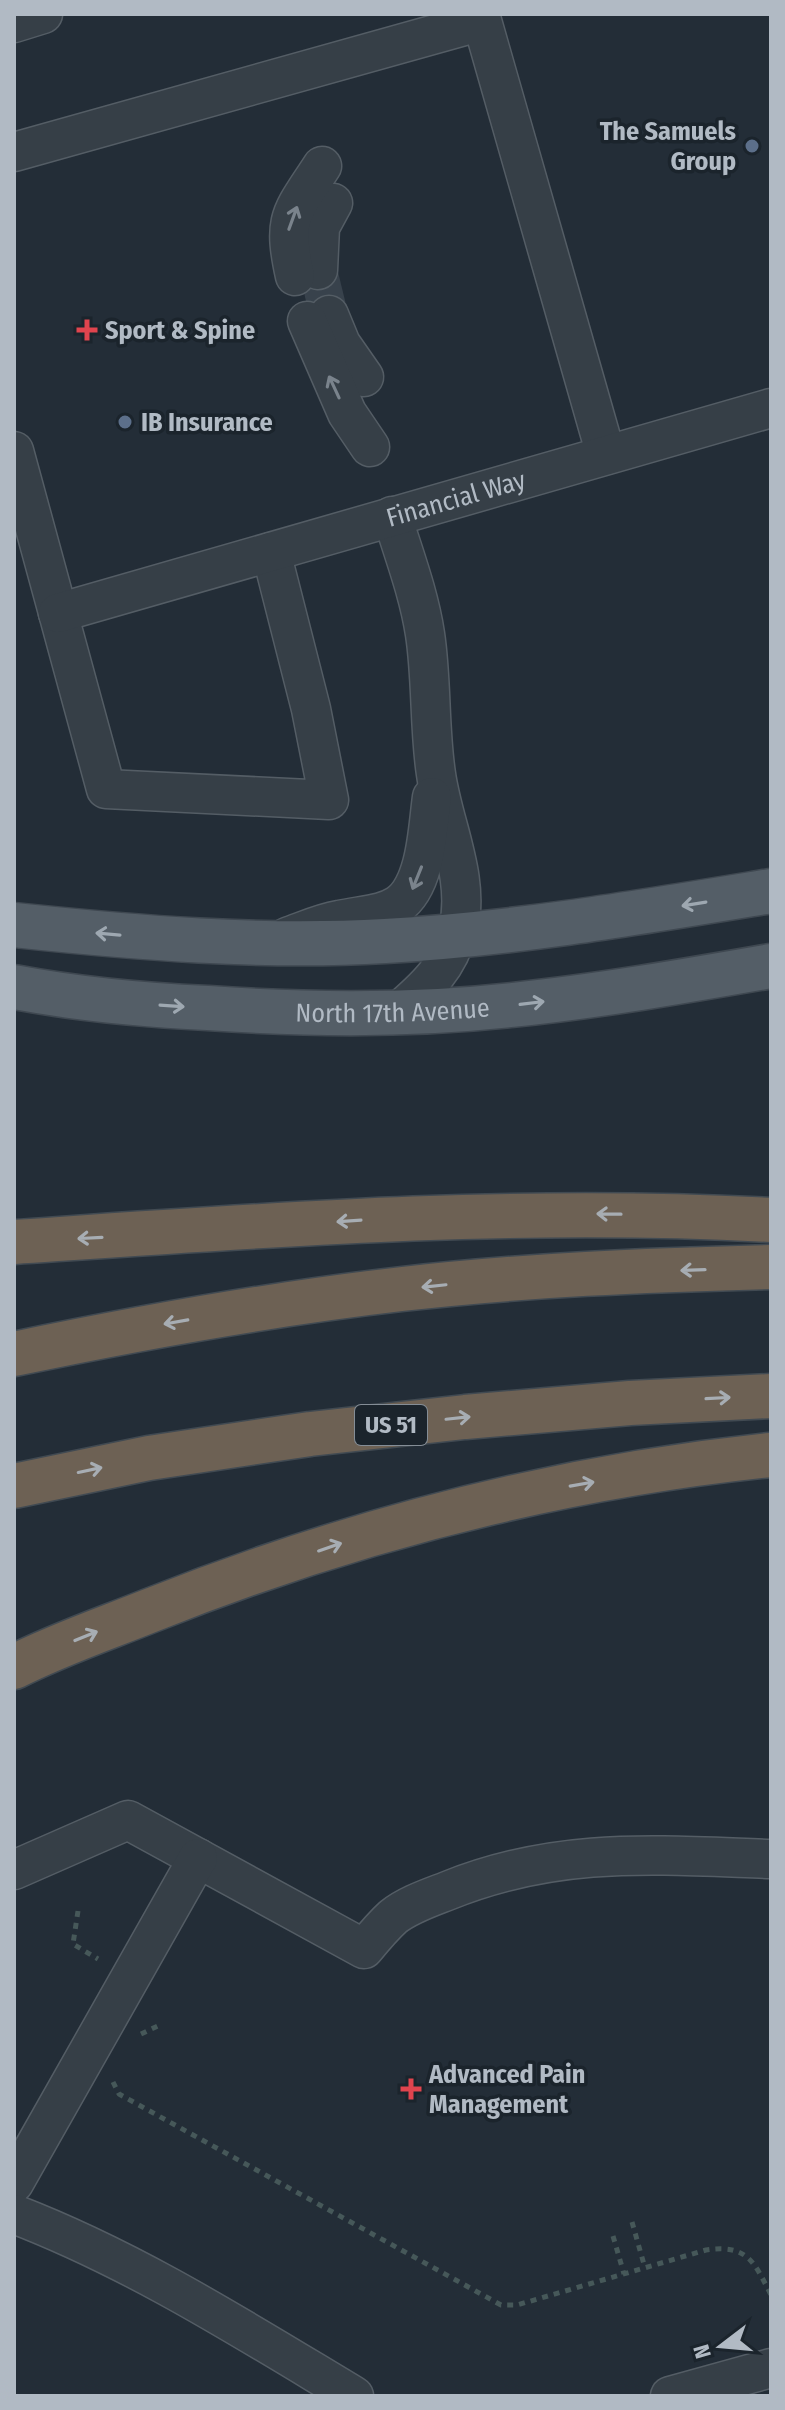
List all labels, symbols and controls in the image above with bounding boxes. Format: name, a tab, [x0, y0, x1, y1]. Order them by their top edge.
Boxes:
place label: The Samuels Group	[600, 116, 736, 177]
marker: The Samuels Group	[743, 137, 761, 155]
one-way arrow	[286, 206, 301, 230]
place label: Sport & Spine	[105, 315, 255, 346]
marker: Sport & Spine	[76, 319, 98, 341]
one-way arrow	[326, 375, 341, 399]
place label: IB Insurance	[141, 407, 273, 438]
marker: IB Insurance	[116, 413, 134, 431]
street label: Financial Way	[383, 464, 529, 533]
one-way arrow	[408, 865, 423, 890]
one-way arrow	[682, 897, 707, 912]
one-way arrow	[95, 926, 122, 941]
street label: North 17th Avenue	[295, 992, 491, 1029]
one-way arrow	[519, 995, 544, 1010]
one-way arrow	[158, 999, 185, 1014]
one-way arrow	[596, 1206, 623, 1222]
one-way arrow	[336, 1214, 363, 1229]
one-way arrow	[77, 1230, 104, 1245]
one-way arrow	[680, 1262, 707, 1277]
one-way arrow	[421, 1278, 448, 1293]
one-way arrow	[164, 1315, 189, 1330]
one-way arrow	[704, 1390, 731, 1405]
road number: US 51	[355, 1405, 427, 1445]
one-way arrow	[445, 1410, 471, 1425]
one-way arrow	[77, 1462, 103, 1477]
one-way arrow	[569, 1476, 594, 1491]
one-way arrow	[317, 1539, 342, 1554]
one-way arrow	[73, 1628, 98, 1643]
place label: Advanced Pain Management	[428, 2059, 585, 2120]
marker: Advanced Pain Management	[400, 2078, 422, 2100]
north arrow	[681, 2306, 761, 2386]
text: N	[687, 2341, 717, 2361]

